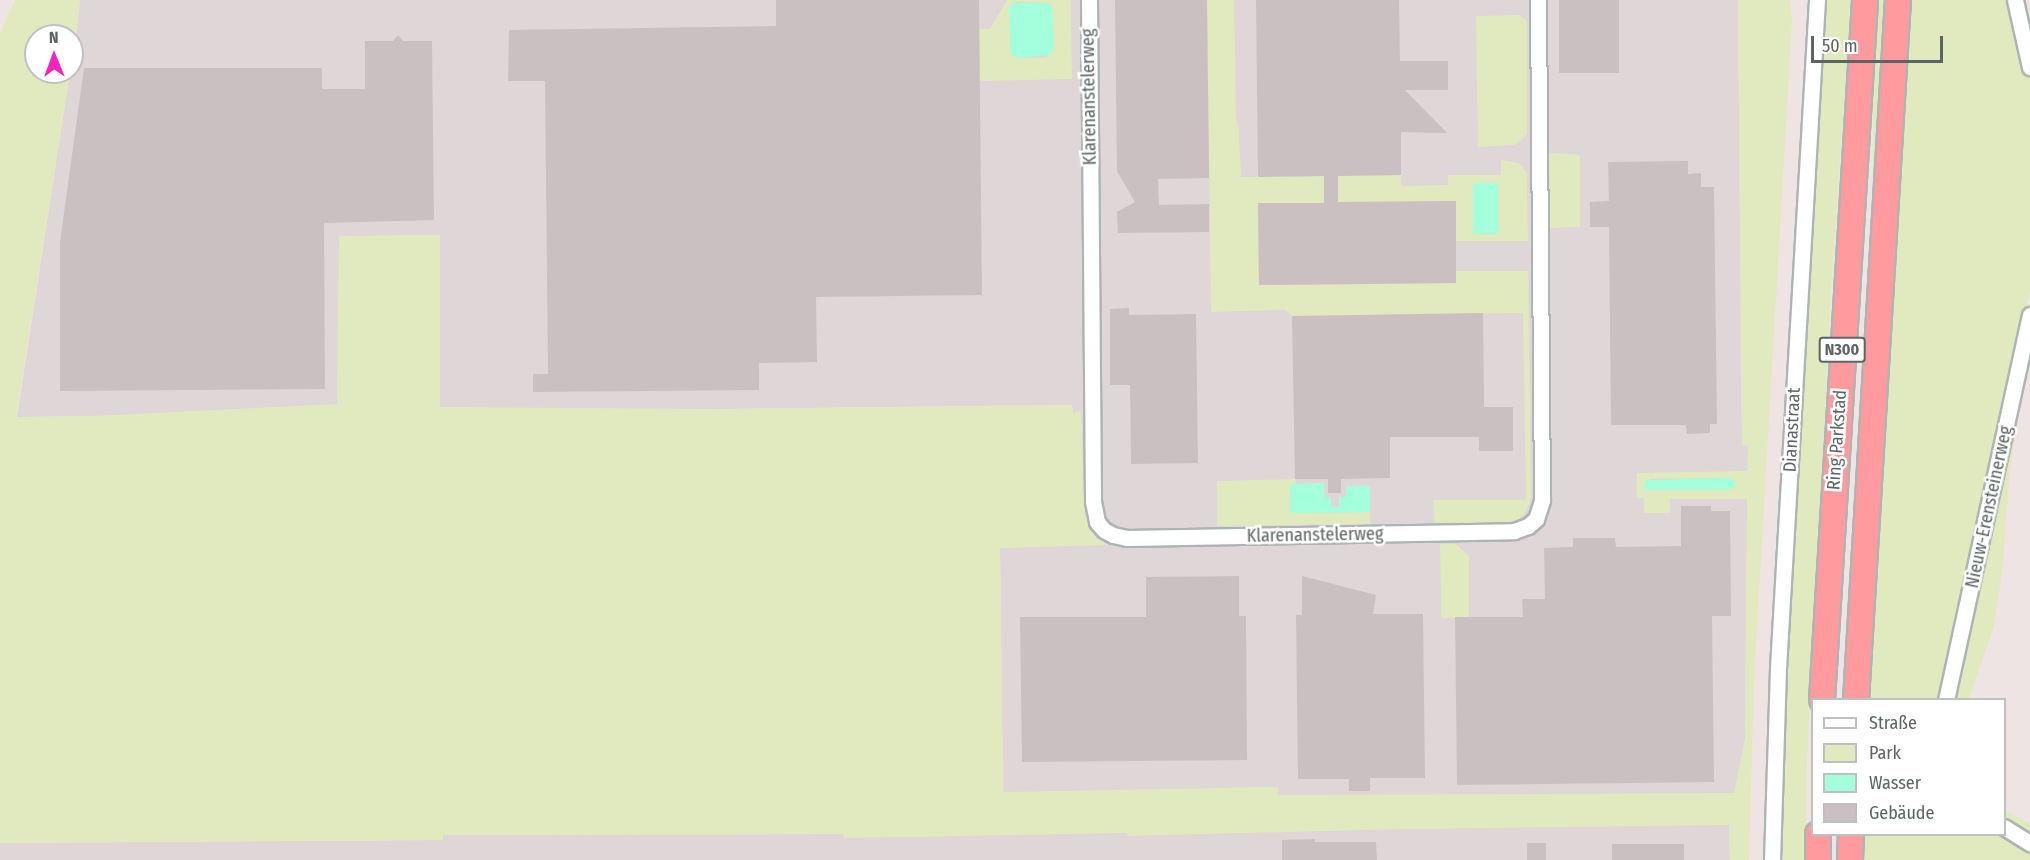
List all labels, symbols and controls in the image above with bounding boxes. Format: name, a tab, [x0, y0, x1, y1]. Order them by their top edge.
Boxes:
north arrow	[24, 24, 84, 84]
scale bar	[1814, 24, 1946, 62]
text: N	[49, 28, 59, 47]
street label: Klarenanstelerweg	[1077, 29, 1101, 165]
text: 50 m	[1822, 35, 1858, 57]
road number: N300	[1818, 337, 1866, 363]
street label: Dianastraat	[1779, 387, 1805, 473]
street label: Ring Parkstad	[1823, 389, 1851, 491]
street label: Nieuw-Erensteinerweg	[1961, 424, 2017, 590]
street label: Klarenanstelerweg	[1247, 523, 1383, 547]
legend	[1811, 698, 2006, 836]
text: Straße	[1869, 712, 1917, 734]
text: Park	[1869, 742, 1901, 764]
text: Wasser	[1869, 772, 1921, 794]
text: Gebäude	[1869, 802, 1934, 824]

